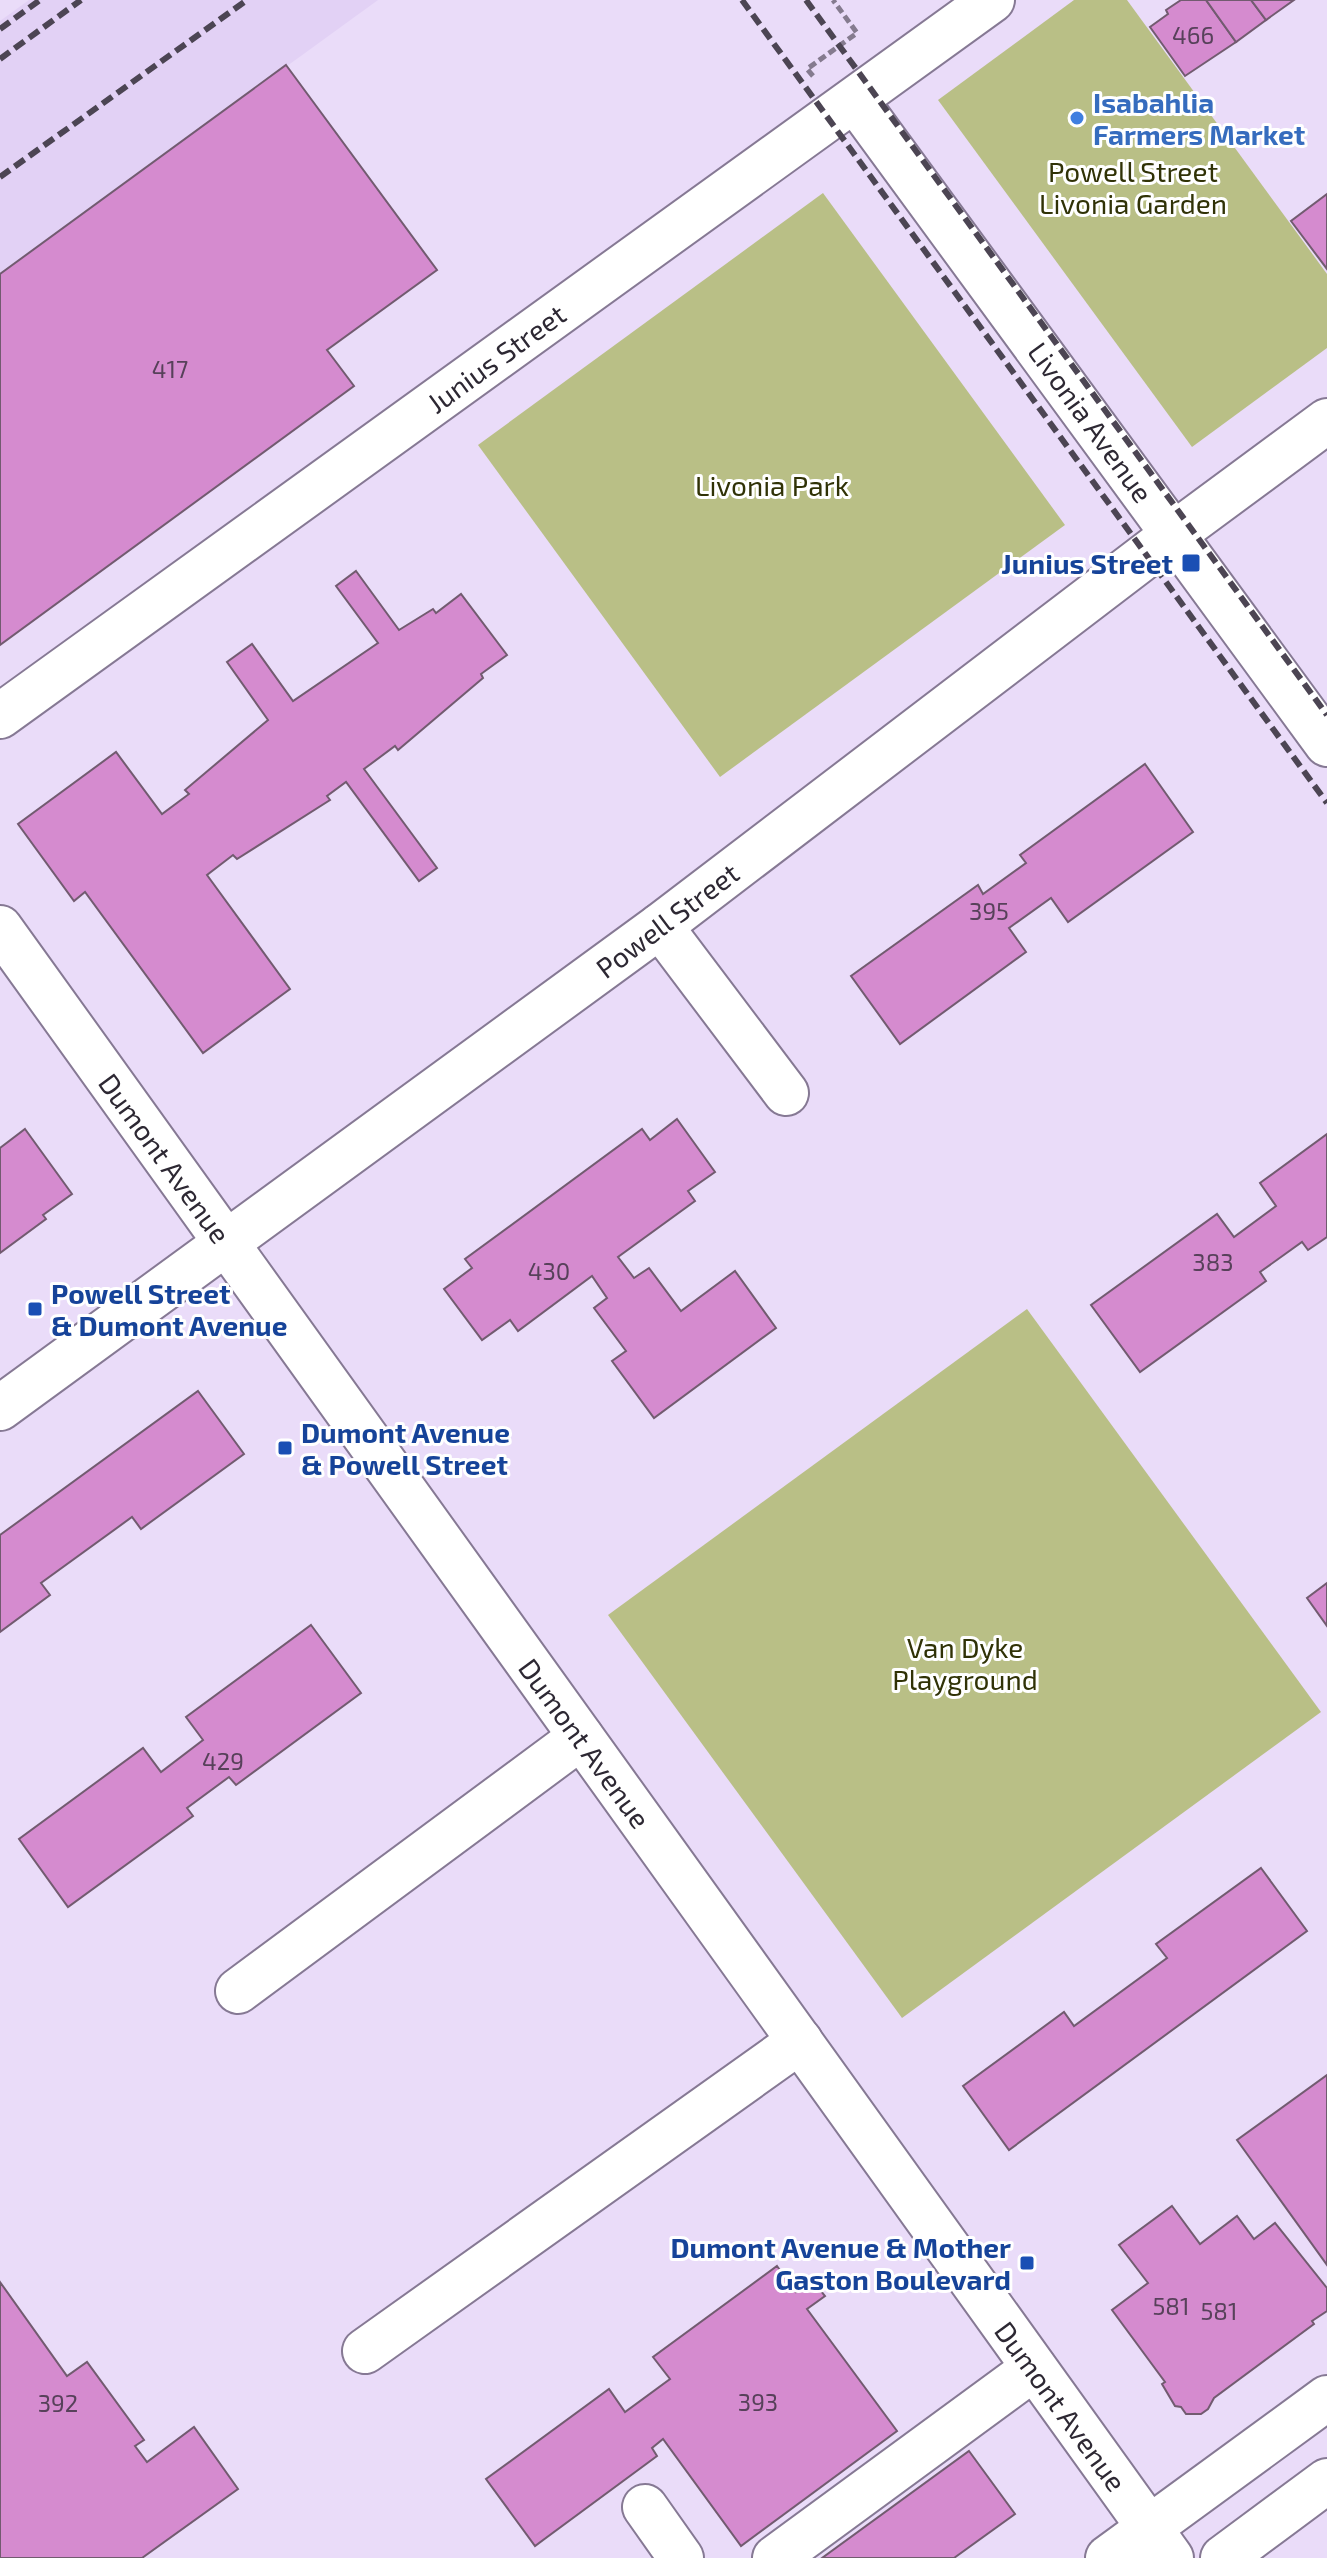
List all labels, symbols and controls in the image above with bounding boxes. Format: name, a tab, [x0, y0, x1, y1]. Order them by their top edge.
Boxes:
house number: 466	[1172, 20, 1214, 49]
place label: Isabahlia Farmers Market	[1093, 85, 1305, 151]
marker: Isabahlia Farmers Market	[1068, 109, 1086, 127]
park label: Powell Street Livonia Garden	[1039, 154, 1227, 220]
street label: Junius Street	[420, 296, 572, 420]
street label: Livonia Avenue	[1021, 335, 1161, 509]
house number: 417	[152, 354, 188, 383]
park label: Livonia Park	[695, 468, 849, 502]
place label: Junius Street	[1001, 546, 1173, 580]
marker: Junius Street	[1180, 552, 1202, 574]
street label: Powell Street	[589, 855, 745, 985]
house number: 395	[969, 896, 1009, 925]
street label: Dumont Avenue	[92, 1067, 238, 1249]
house number: 383	[1192, 1247, 1234, 1276]
house number: 430	[528, 1256, 570, 1285]
place label: Powell Street & Dumont Avenue	[51, 1276, 287, 1342]
marker: Powell Street & Dumont Avenue	[26, 1300, 44, 1318]
place label: Dumont Avenue & Powell Street	[301, 1415, 510, 1481]
marker: Dumont Avenue & Powell Street	[276, 1439, 294, 1457]
park label: Van Dyke Playground	[892, 1630, 1038, 1696]
street label: Dumont Avenue	[512, 1652, 658, 1834]
house number: 429	[202, 1746, 244, 1775]
place label: Dumont Avenue & Mother Gaston Boulevard	[670, 2230, 1011, 2296]
marker: Dumont Avenue & Mother Gaston Boulevard	[1018, 2254, 1036, 2272]
house number: 581	[1153, 2291, 1189, 2320]
house number: 581	[1201, 2296, 1237, 2325]
street label: Dumont Avenue	[988, 2315, 1134, 2497]
house number: 393	[738, 2387, 778, 2416]
house number: 392	[38, 2388, 78, 2417]

